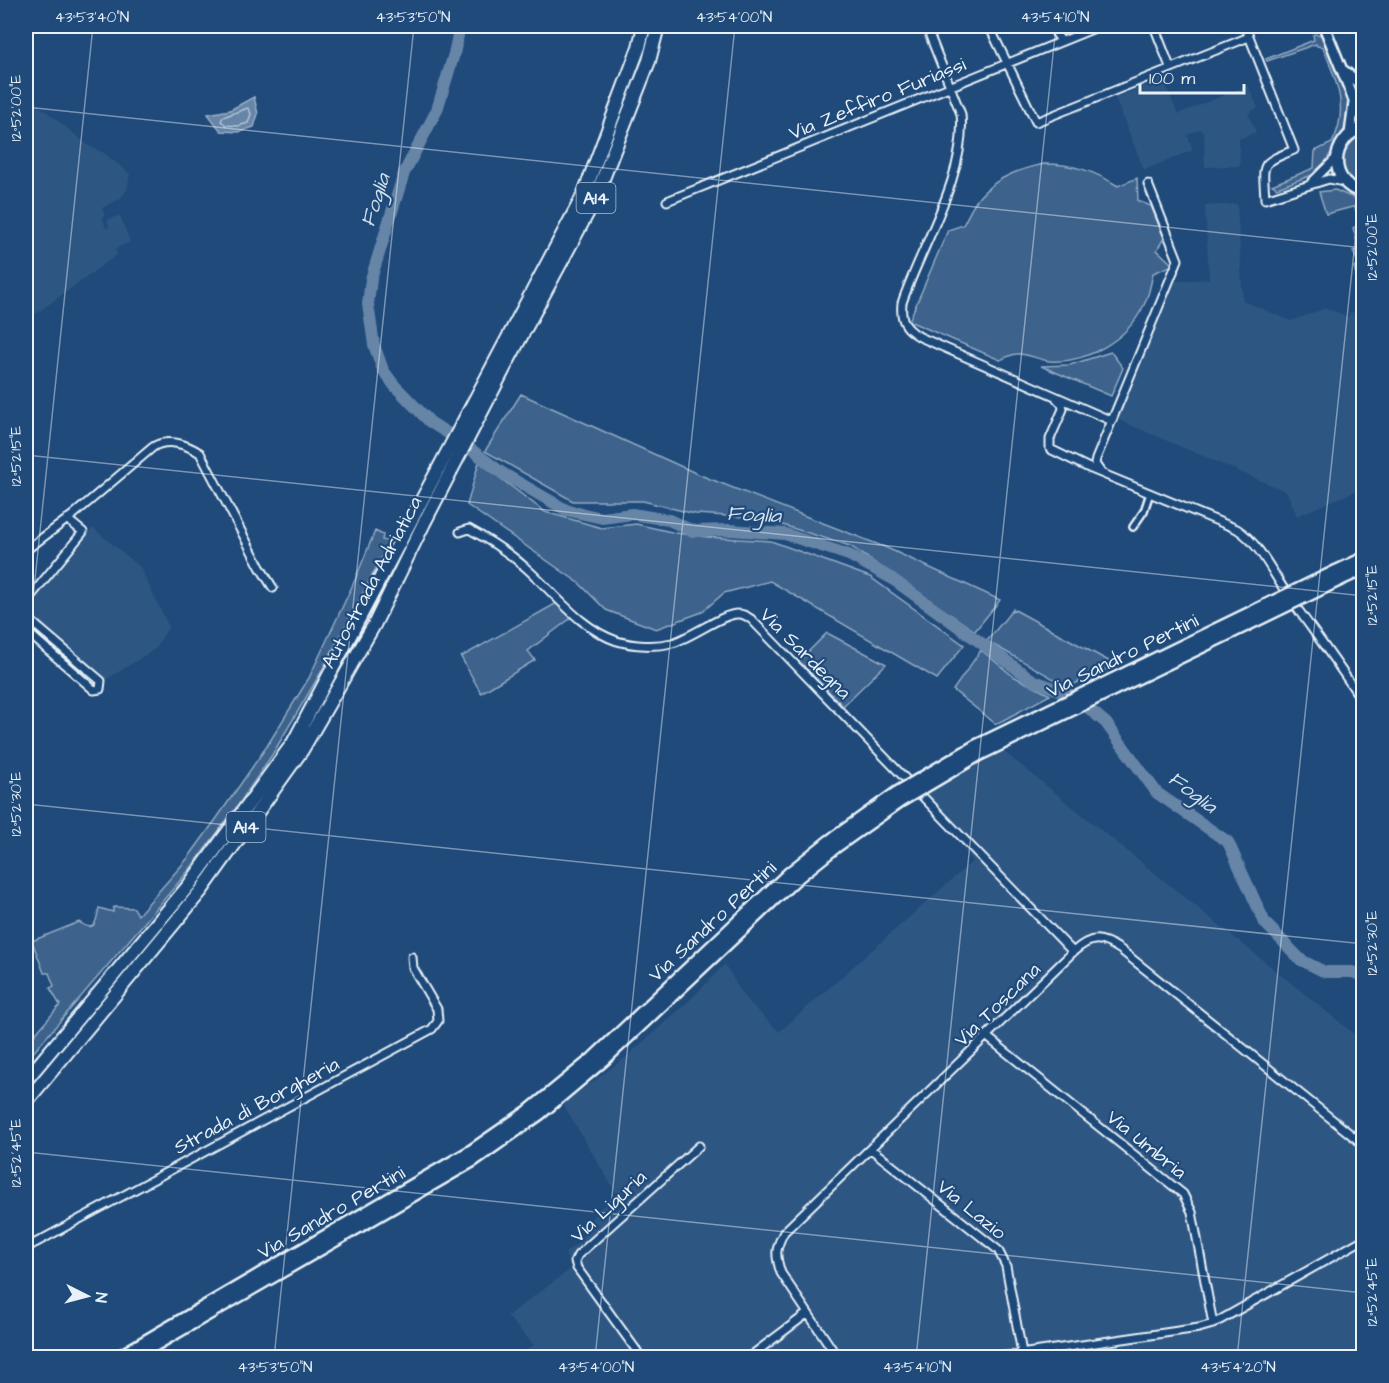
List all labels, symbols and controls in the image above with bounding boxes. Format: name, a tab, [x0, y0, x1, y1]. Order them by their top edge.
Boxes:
text: 43°53'40"N	[55, 7, 129, 28]
text: 43°53'50"N	[376, 7, 450, 28]
text: 43°54'00"N	[696, 7, 772, 28]
text: 43°54'10"N	[1021, 7, 1089, 28]
street label: Via Zeffiro Furiassi	[785, 51, 970, 147]
scale bar	[1140, 57, 1244, 95]
text: 100 m	[1149, 66, 1195, 91]
text: 12°52'00"E	[6, 74, 27, 141]
water label: Foglia	[353, 169, 399, 231]
road number: A14	[576, 183, 616, 213]
text: 12°52'00"E	[1362, 213, 1383, 280]
text: 12°52'15"E	[6, 426, 27, 486]
street label: Autostrada Adriatica	[315, 491, 429, 674]
water label: Foglia	[726, 499, 783, 531]
text: 12°52'15"E	[1362, 565, 1383, 625]
street label: Via Sardegna	[752, 602, 857, 707]
street label: Via Sandro Pertini	[1042, 607, 1203, 705]
water label: Foglia	[1162, 764, 1224, 822]
text: 12°52'30"E	[6, 771, 27, 836]
road number: A14	[226, 812, 266, 842]
street label: Via Sandro Pertini	[642, 855, 783, 989]
text: 12°52'30"E	[1362, 910, 1383, 975]
street label: Via Toscana	[948, 956, 1047, 1053]
street label: Strada di Borgheria	[169, 1050, 345, 1162]
street label: Via Umbria	[1100, 1104, 1192, 1186]
text: 12°52'45"E	[6, 1119, 27, 1187]
street label: Via Sandro Pertini	[253, 1159, 410, 1267]
street label: Via Liguria	[564, 1164, 654, 1250]
street label: Via Lazio	[931, 1173, 1012, 1246]
text: 12°52'45"E	[1362, 1258, 1383, 1326]
north arrow	[57, 1266, 117, 1326]
text: N	[89, 1291, 112, 1304]
text: 43°53'50"N	[238, 1357, 312, 1378]
text: 43°54'00"N	[558, 1357, 634, 1378]
text: 43°54'10"N	[883, 1357, 951, 1378]
text: 43°54'20"N	[1200, 1357, 1276, 1378]

